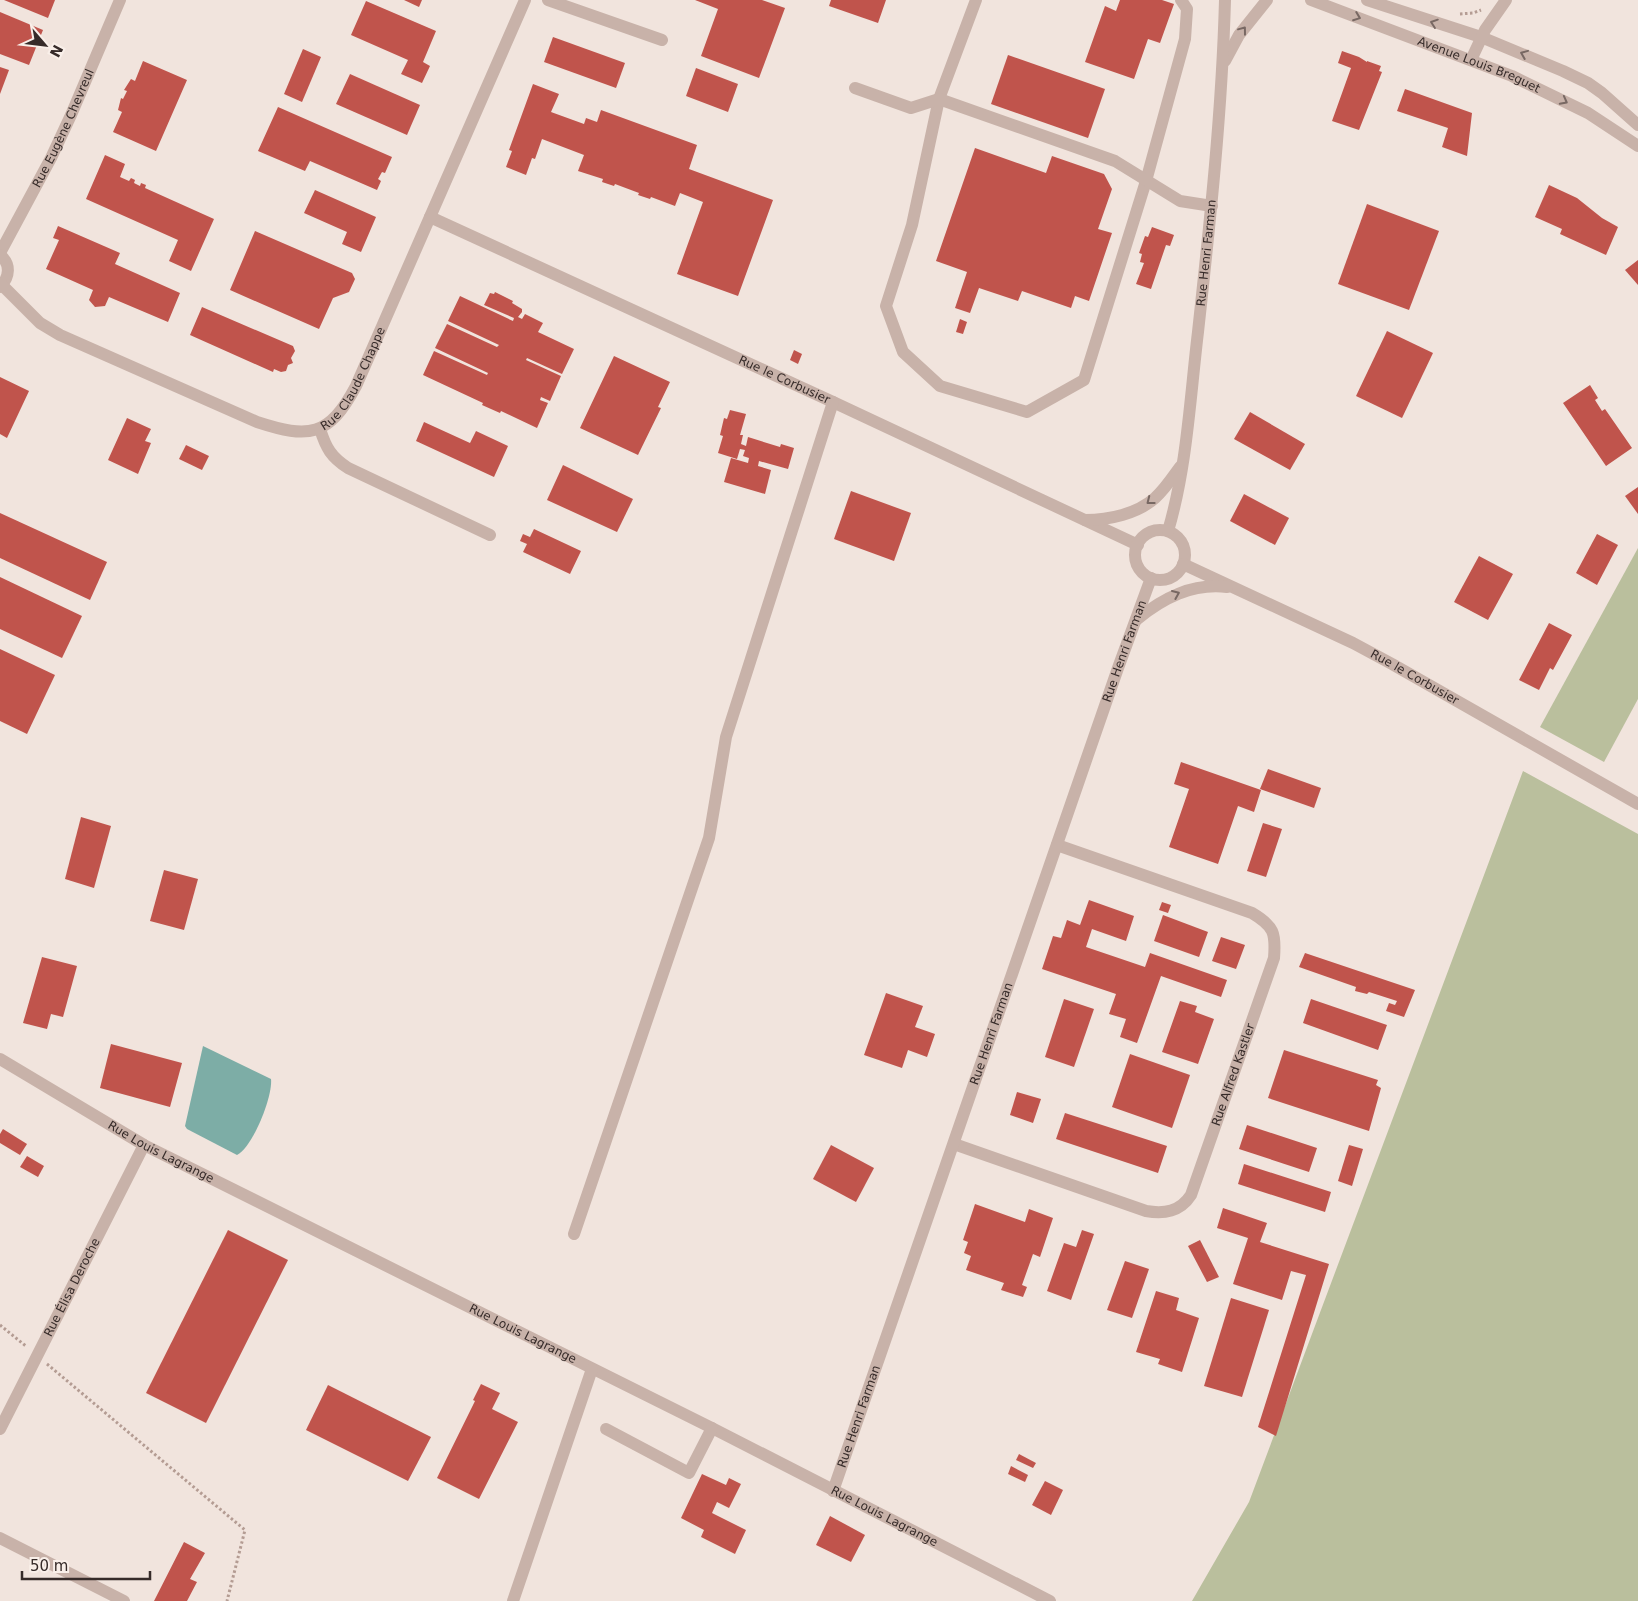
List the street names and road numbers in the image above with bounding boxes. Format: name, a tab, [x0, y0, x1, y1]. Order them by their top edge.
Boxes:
street label: Avenue Louis Breguet	[1416, 34, 1543, 96]
street label: Rue Eugène Chevreul	[29, 67, 97, 190]
street label: Rue Henri Farman	[1194, 199, 1219, 307]
street label: Rue Claude Chappe	[318, 325, 388, 433]
street label: Rue le Corbusier	[737, 353, 832, 407]
street label: Rue Henri Farman	[1100, 598, 1149, 704]
street label: Rue le Corbusier	[1368, 647, 1461, 708]
street label: Rue Henri Farman	[967, 981, 1016, 1087]
street label: Rue Alfred Kastler	[1209, 1021, 1258, 1128]
street label: Rue Louis Lagrange	[105, 1118, 216, 1186]
street label: Rue Élisa Deroche	[41, 1236, 103, 1339]
street label: Rue Louis Lagrange	[467, 1301, 579, 1366]
street label: Rue Henri Farman	[835, 1363, 883, 1469]
street label: Rue Louis Lagrange	[829, 1483, 940, 1549]

